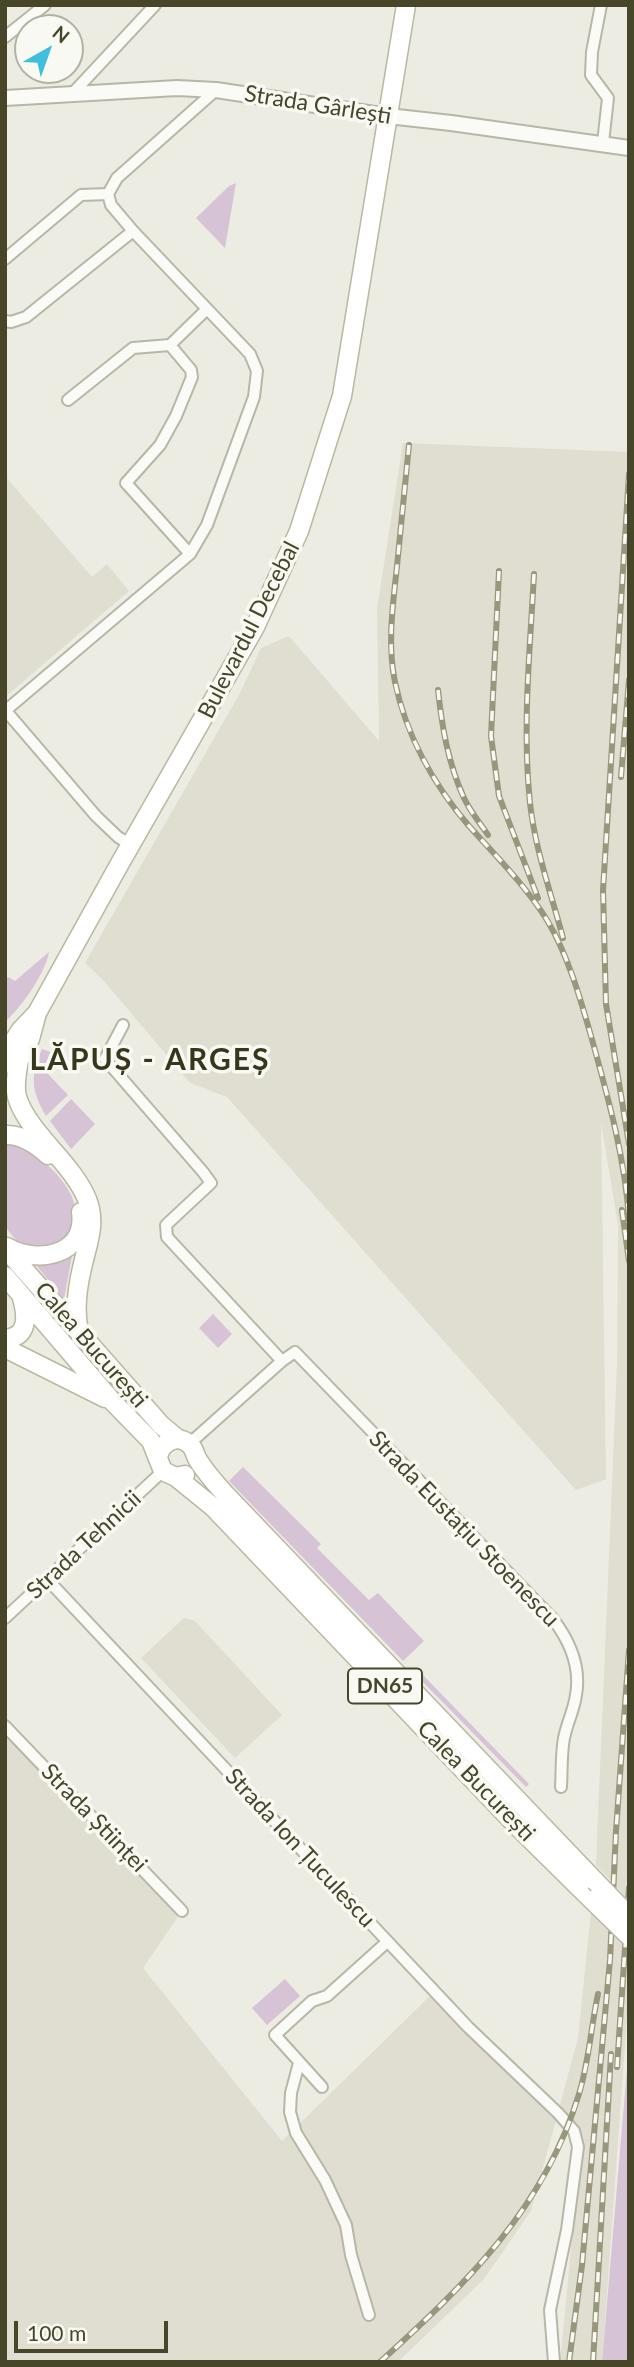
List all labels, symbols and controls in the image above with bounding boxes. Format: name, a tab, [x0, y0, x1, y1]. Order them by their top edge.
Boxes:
north arrow	[14, 14, 84, 84]
text: N	[49, 21, 75, 48]
street label: Strada Gârlești	[243, 80, 393, 130]
street label: Bulevardul Decebal	[192, 537, 306, 723]
district label: LĂPUȘ - ARGEȘ	[31, 1042, 269, 1078]
street label: Calea București	[29, 1277, 153, 1413]
street label: Strada Eustațiu Stoenescu	[363, 1425, 565, 1633]
street label: Strada Tehnicii	[21, 1485, 147, 1605]
road number: DN65	[348, 1668, 422, 1704]
street label: Calea București	[412, 1715, 540, 1847]
street label: Strada Științei	[35, 1758, 153, 1878]
street label: Strada Ion Țuculescu	[219, 1763, 381, 1933]
scale bar	[18, 2308, 172, 2352]
text: 100 m	[27, 2320, 86, 2345]

